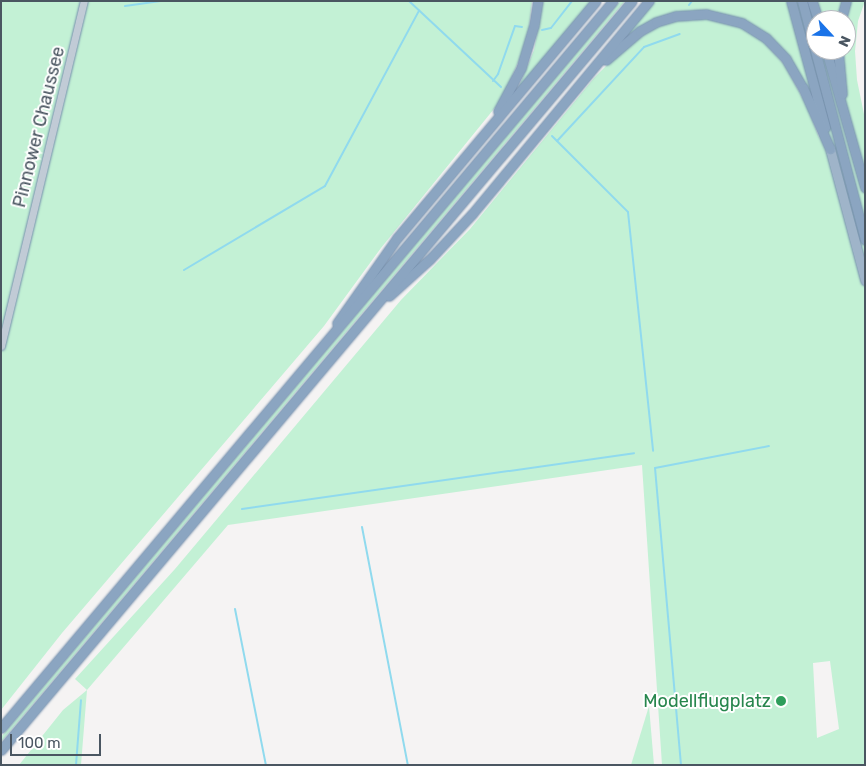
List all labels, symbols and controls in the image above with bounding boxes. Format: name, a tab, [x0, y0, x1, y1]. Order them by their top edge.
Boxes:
north arrow	[806, 10, 856, 60]
text: N	[834, 33, 854, 49]
street label: Pinnower Chaussee	[8, 44, 70, 210]
place label: Modellflugplatz	[643, 690, 771, 712]
marker: Modellflugplatz	[775, 695, 787, 707]
scale bar	[12, 724, 104, 756]
text: 100 m	[18, 734, 60, 752]

